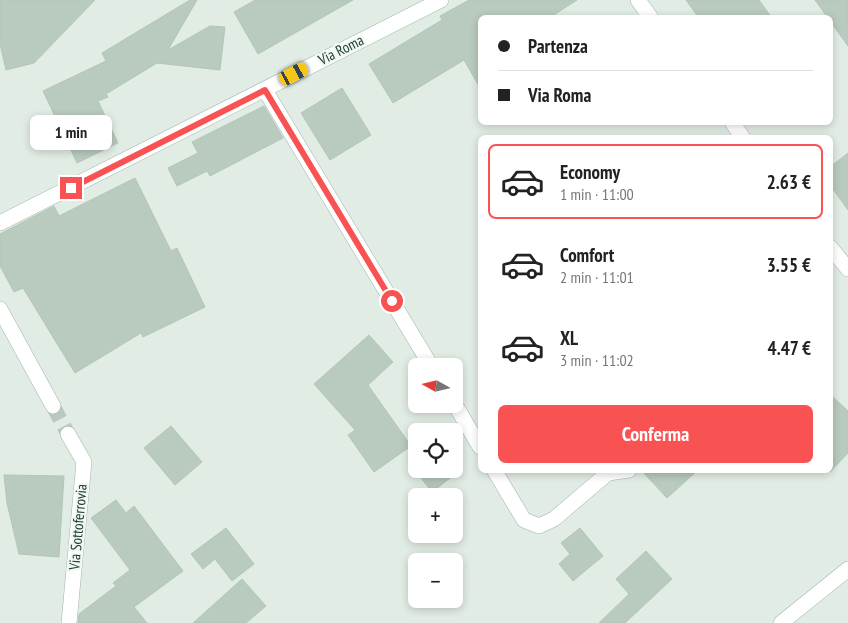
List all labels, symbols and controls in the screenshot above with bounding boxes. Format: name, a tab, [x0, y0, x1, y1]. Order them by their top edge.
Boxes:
street label: Via Roma	[314, 30, 367, 69]
text: Partenza	[528, 34, 588, 58]
car	[277, 60, 310, 88]
text: Via Roma	[528, 83, 591, 107]
callout: 1 min	[30, 116, 112, 150]
text: 1 min	[55, 122, 87, 142]
icon: car	[500, 159, 545, 204]
text: Economy	[560, 160, 620, 184]
text: 2.63 €	[767, 170, 811, 194]
route end	[60, 177, 82, 199]
text: 1 min · 11:00	[560, 184, 634, 204]
icon: car	[500, 242, 545, 287]
text: Comfort	[560, 243, 614, 267]
text: 3.55 €	[767, 253, 811, 277]
text: 2 min · 11:01	[560, 267, 634, 287]
route start	[381, 290, 403, 312]
icon: car	[500, 325, 545, 370]
text: XL	[560, 326, 578, 350]
text: 4.47 €	[768, 336, 811, 360]
text: 3 min · 11:02	[560, 350, 634, 370]
north arrow	[408, 358, 462, 412]
map controls	[408, 358, 463, 608]
button: Conferma	[498, 405, 813, 463]
button: locate	[408, 423, 463, 478]
street label: Via Sottoferrovia	[64, 483, 91, 572]
button: +	[408, 488, 463, 543]
button: −	[408, 553, 463, 608]

